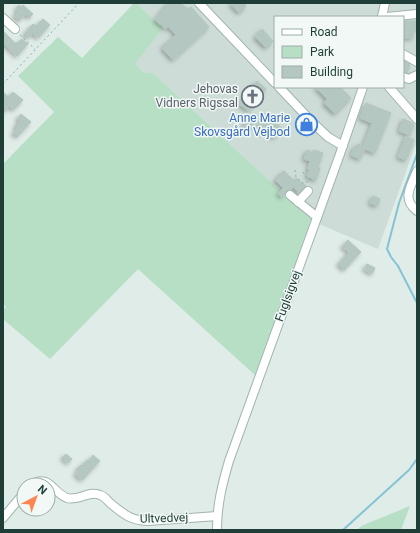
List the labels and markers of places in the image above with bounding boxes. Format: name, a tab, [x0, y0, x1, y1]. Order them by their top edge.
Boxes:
place label: Jehovas Vidners Rigssal	[156, 82, 238, 110]
church icon: Jehovas Vidners Rigssal	[240, 83, 266, 109]
place label: Anne Marie Skovsgård Vejbod	[194, 111, 290, 139]
shop icon: Anne Marie Skovsgård Vejbod	[293, 112, 319, 138]

